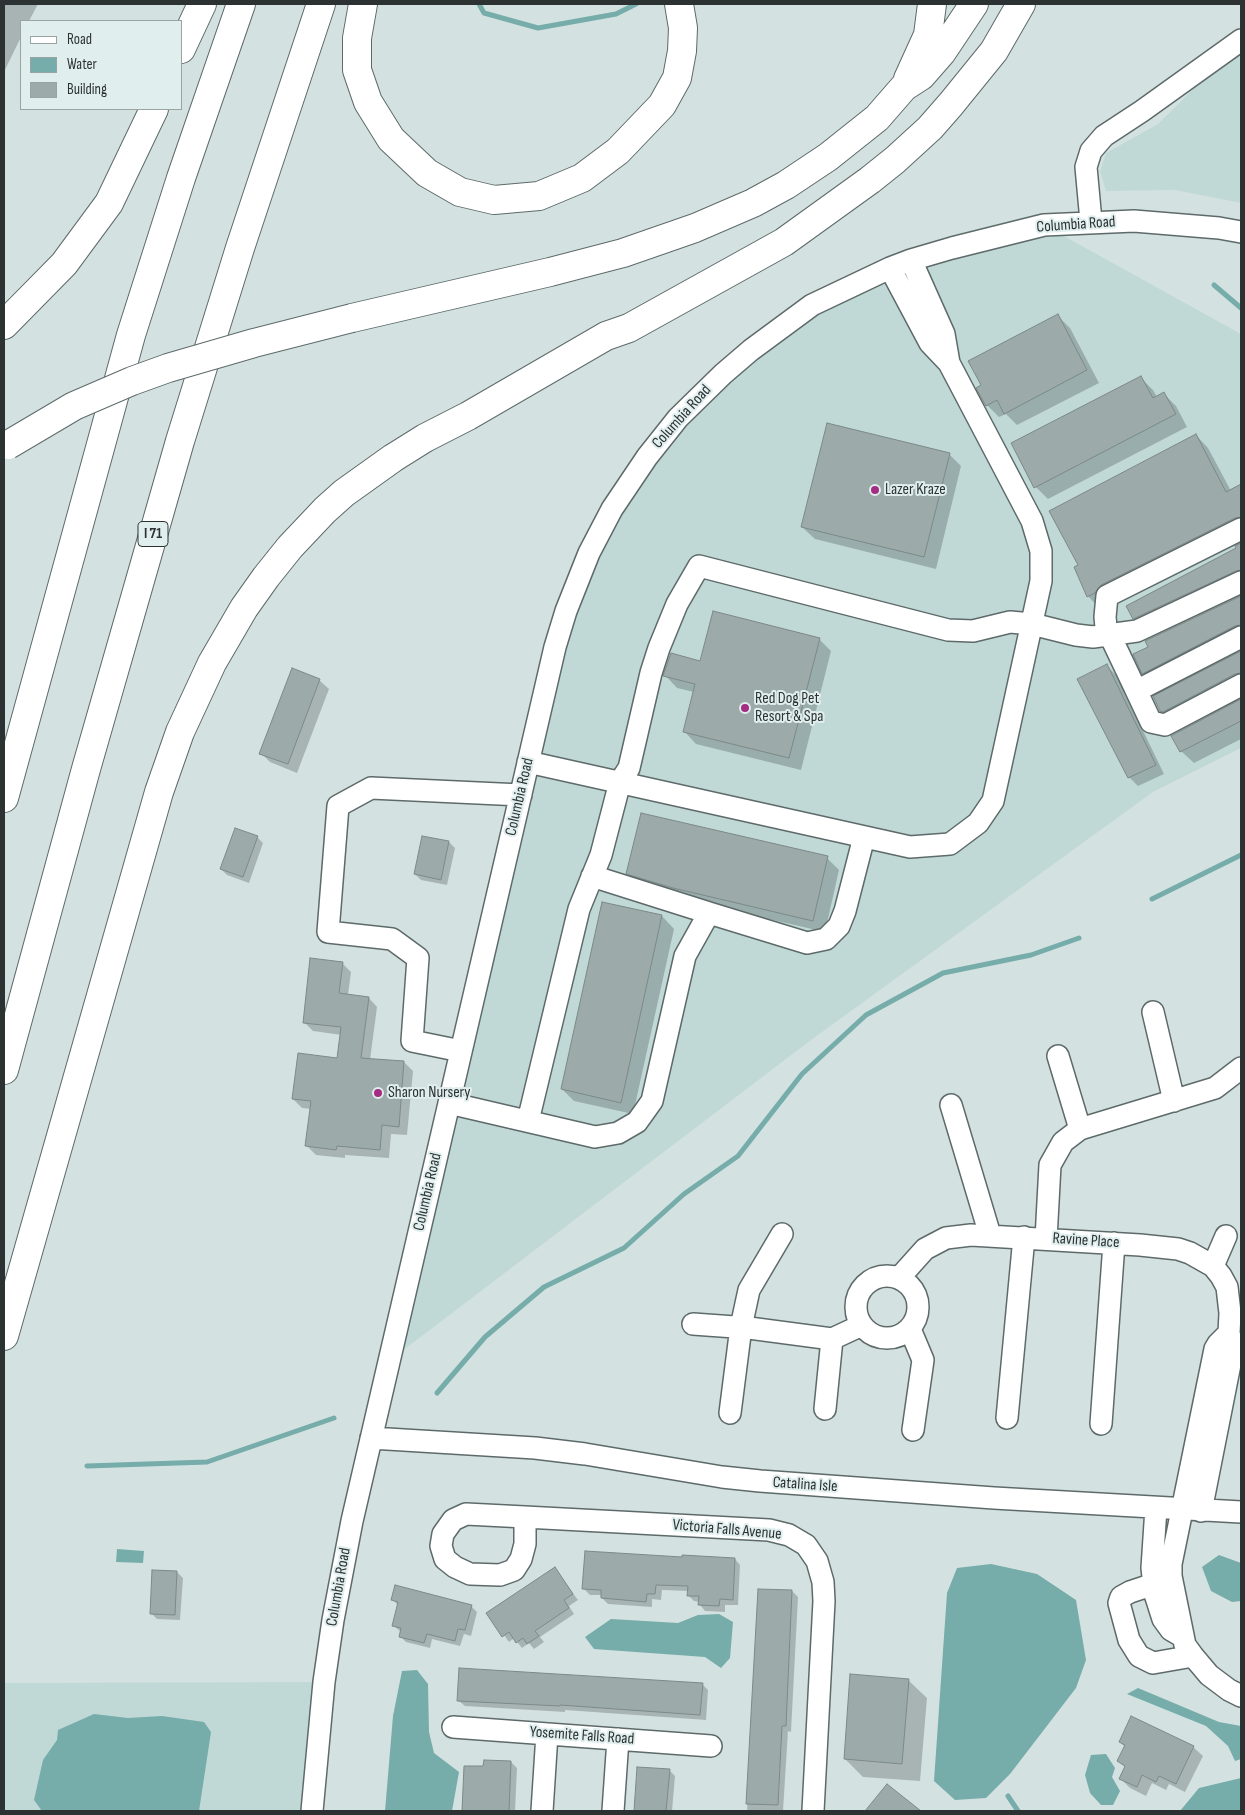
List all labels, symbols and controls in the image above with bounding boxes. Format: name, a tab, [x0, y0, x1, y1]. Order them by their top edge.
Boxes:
legend	[20, 20, 182, 110]
text: Road	[67, 30, 92, 49]
text: Water	[67, 55, 97, 74]
text: Building	[67, 80, 107, 99]
street label: Columbia Road	[1036, 213, 1116, 237]
street label: Columbia Road	[648, 381, 716, 453]
place label: Lazer Kraze	[885, 480, 946, 500]
marker: Lazer Kraze	[869, 484, 881, 496]
road number: I 71	[138, 522, 168, 546]
place label: Red Dog Pet Resort & Spa	[755, 689, 823, 727]
marker: Red Dog Pet Resort & Spa	[739, 702, 751, 714]
street label: Columbia Road	[502, 756, 538, 838]
place label: Sharon Nursery	[388, 1083, 470, 1103]
marker: Sharon Nursery	[372, 1087, 384, 1099]
street label: Columbia Road	[410, 1151, 446, 1233]
street label: Ravine Place	[1052, 1229, 1120, 1253]
street label: Catalina Isle	[772, 1473, 838, 1497]
street label: Victoria Falls Avenue	[672, 1516, 782, 1544]
street label: Columbia Road	[323, 1546, 355, 1628]
street label: Yosemite Falls Road	[529, 1723, 635, 1749]

